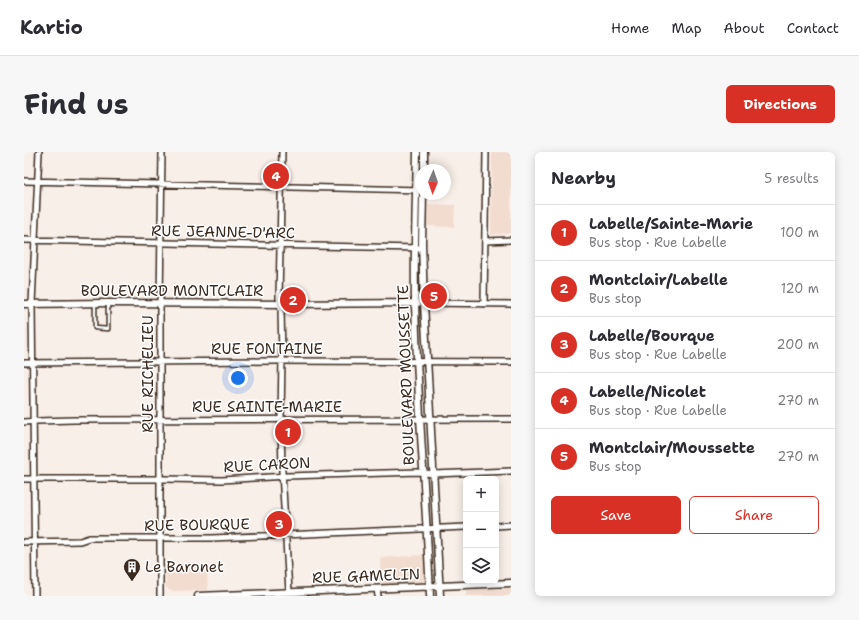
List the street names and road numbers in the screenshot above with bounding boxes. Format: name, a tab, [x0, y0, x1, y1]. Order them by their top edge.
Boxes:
street label: RUE JEANNE-D'ARC	[151, 221, 295, 243]
street label: BOULEVARD MONTCLAIR	[81, 281, 263, 301]
street label: BOULEVARD MOUSSETTE	[393, 284, 419, 466]
street label: RUE RICHELIEU	[138, 315, 158, 433]
street label: RUE FONTAINE	[211, 339, 323, 359]
street label: RUE SAINTE-MARIE	[192, 397, 342, 417]
street label: RUE CARON	[223, 453, 311, 477]
street label: RUE BOURQUE	[144, 514, 250, 536]
street label: RUE GAMELIN	[312, 564, 420, 588]

